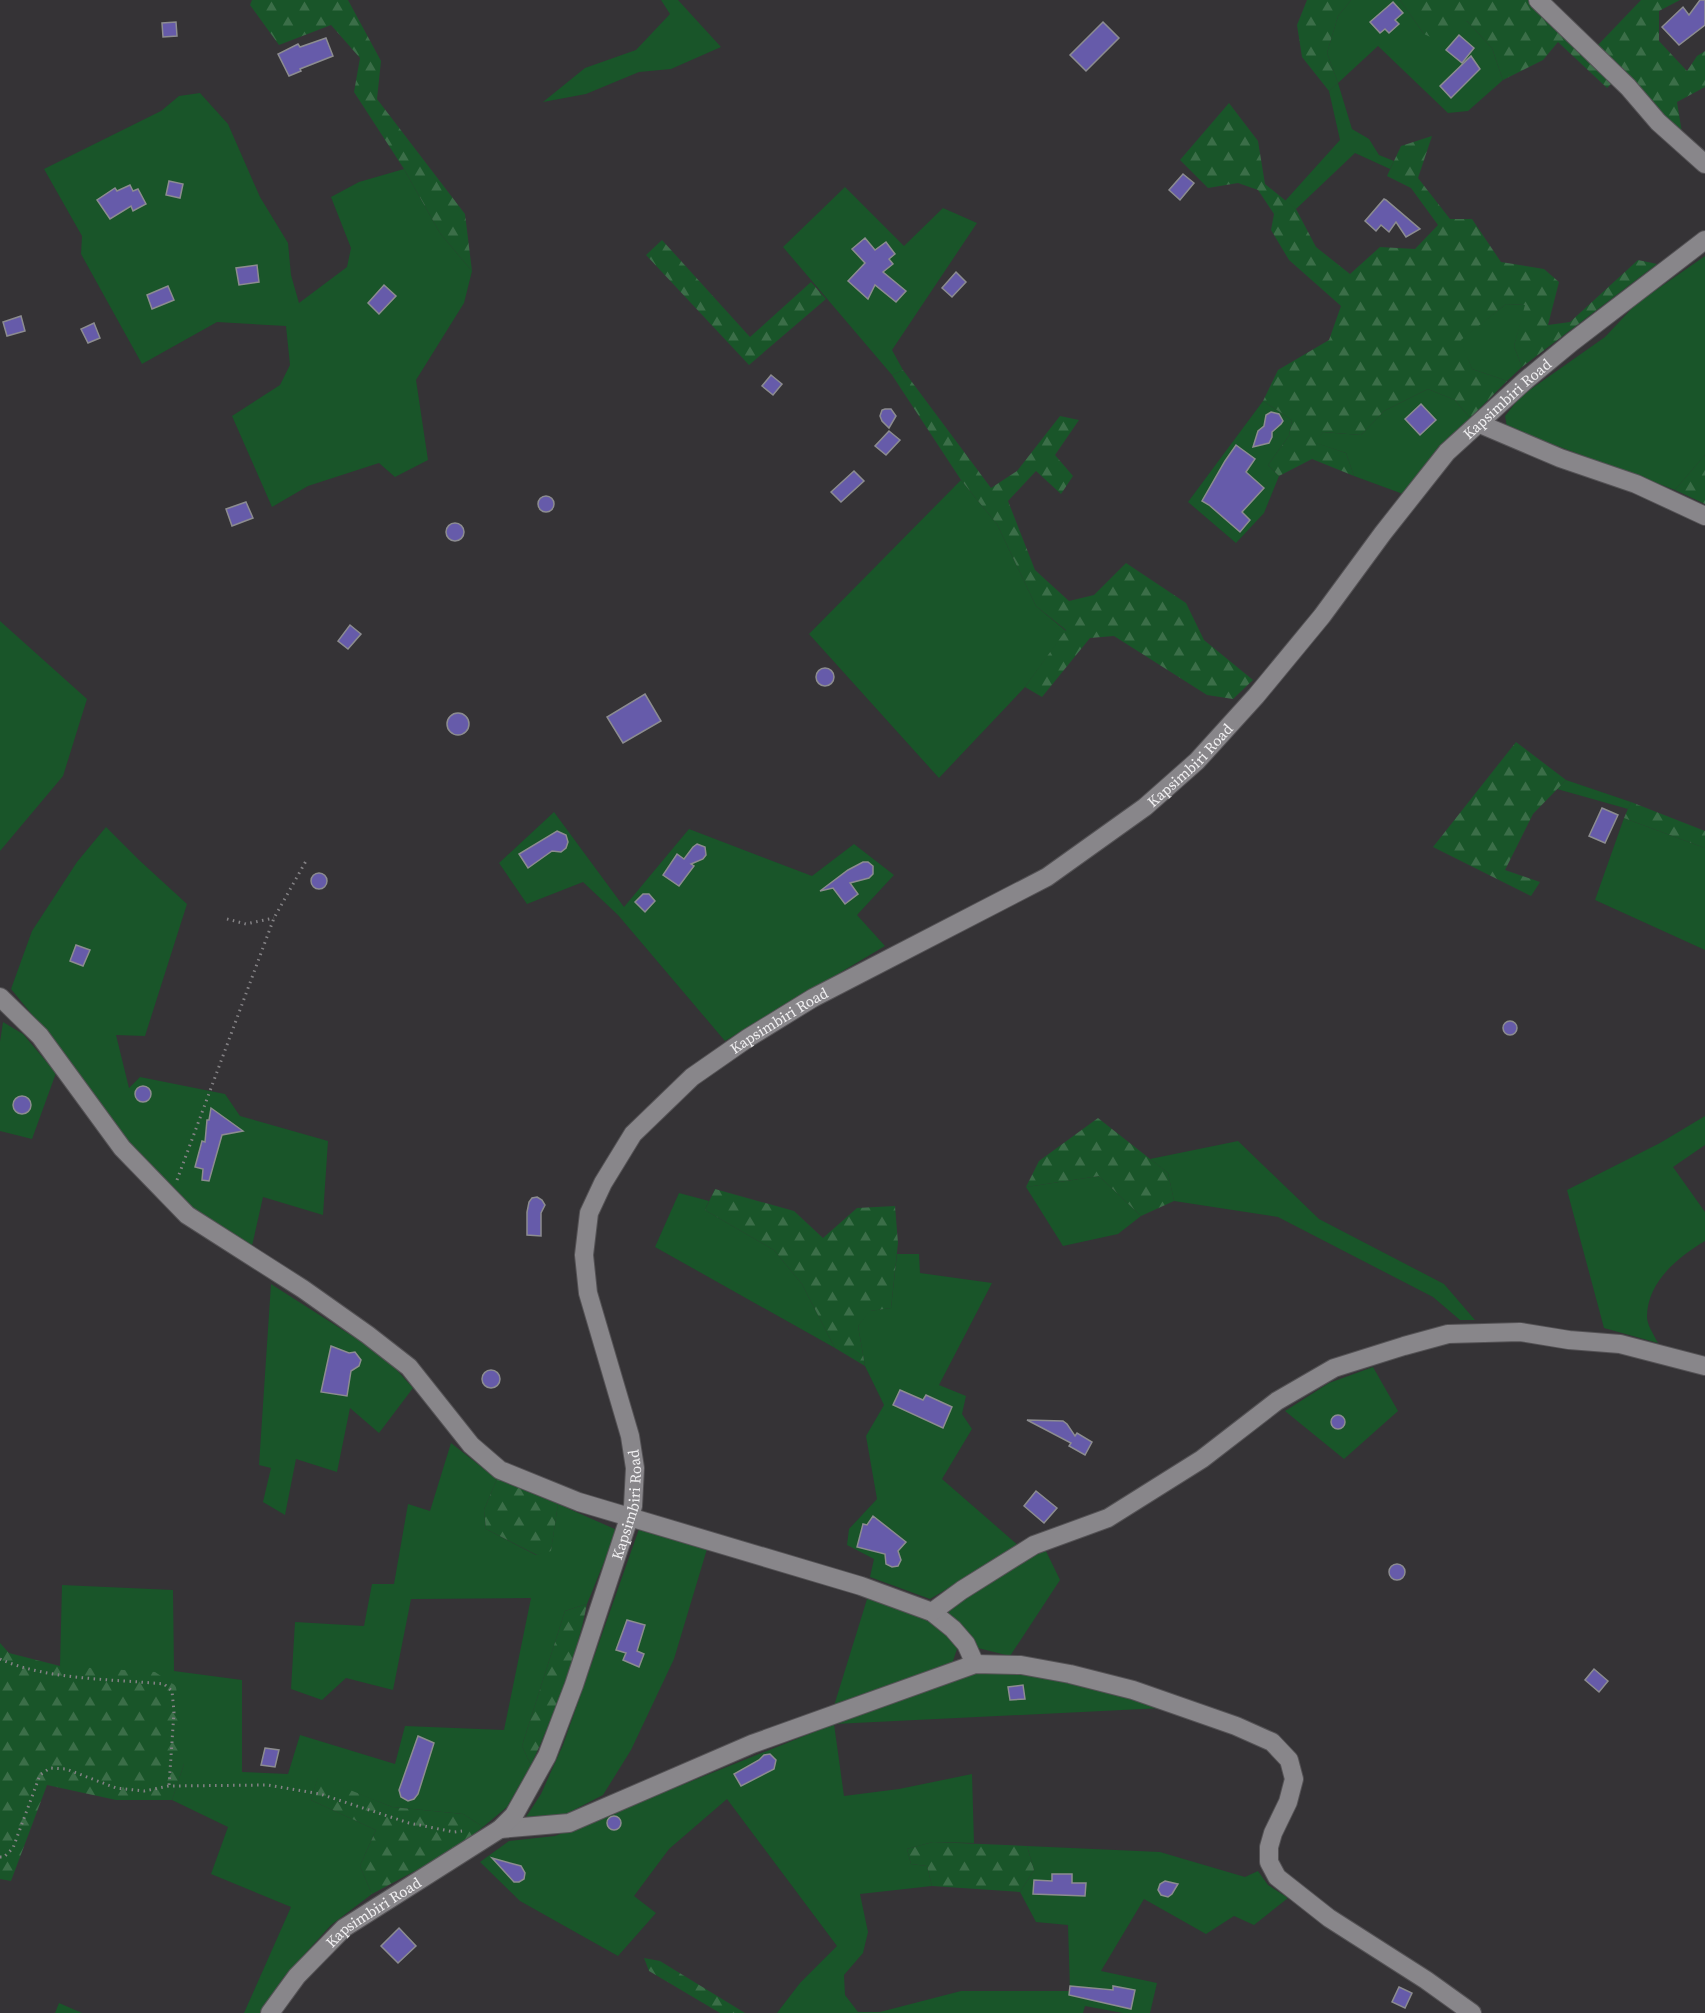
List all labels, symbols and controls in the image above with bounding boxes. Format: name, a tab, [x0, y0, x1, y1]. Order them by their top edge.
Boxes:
street label: Kapsimbiri Road	[1458, 353, 1556, 443]
street label: Kapsimbiri Road	[1142, 718, 1237, 811]
street label: Kapsimbiri Road	[725, 981, 832, 1058]
street label: Kapsimbiri Road	[606, 1448, 646, 1562]
street label: Kapsimbiri Road	[320, 1871, 425, 1952]

